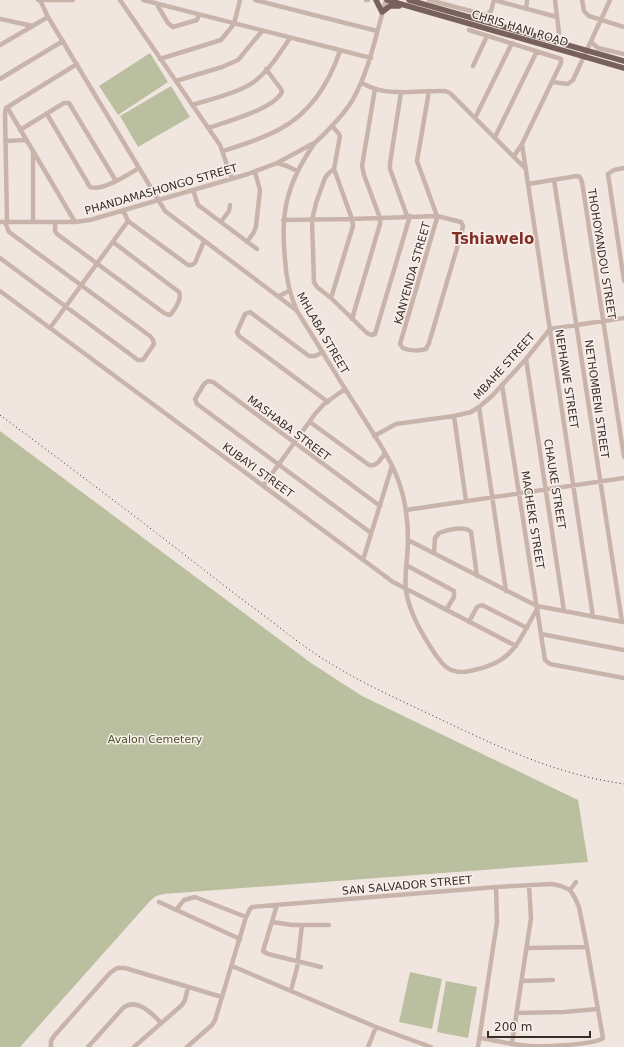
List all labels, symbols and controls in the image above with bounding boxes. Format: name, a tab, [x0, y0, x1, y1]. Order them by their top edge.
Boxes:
street label: CHRIS HANI ROAD	[470, 8, 570, 49]
street label: PHANDAMASHONGO STREET	[83, 161, 239, 218]
street label: THOHOYANDOU STREET	[585, 187, 618, 321]
street label: KANYENDA STREET	[392, 220, 433, 326]
district label: Tshiawelo	[452, 230, 534, 248]
street label: MHLABA STREET	[294, 290, 351, 377]
street label: NEPHAWE STREET	[552, 329, 581, 430]
street label: MBAHE STREET	[471, 330, 538, 402]
street label: NETHOMBENI STREET	[582, 339, 611, 460]
street label: MASHABA STREET	[245, 393, 333, 464]
street label: CHAUKE STREET	[541, 438, 568, 530]
street label: KUBAYI STREET	[220, 440, 296, 501]
street label: MACHEKE STREET	[518, 470, 547, 570]
park label: Avalon Cemetery	[108, 733, 203, 746]
street label: SAN SALVADOR STREET	[341, 873, 473, 898]
scale bar	[488, 1013, 590, 1039]
text: 200 m	[494, 1020, 532, 1034]

